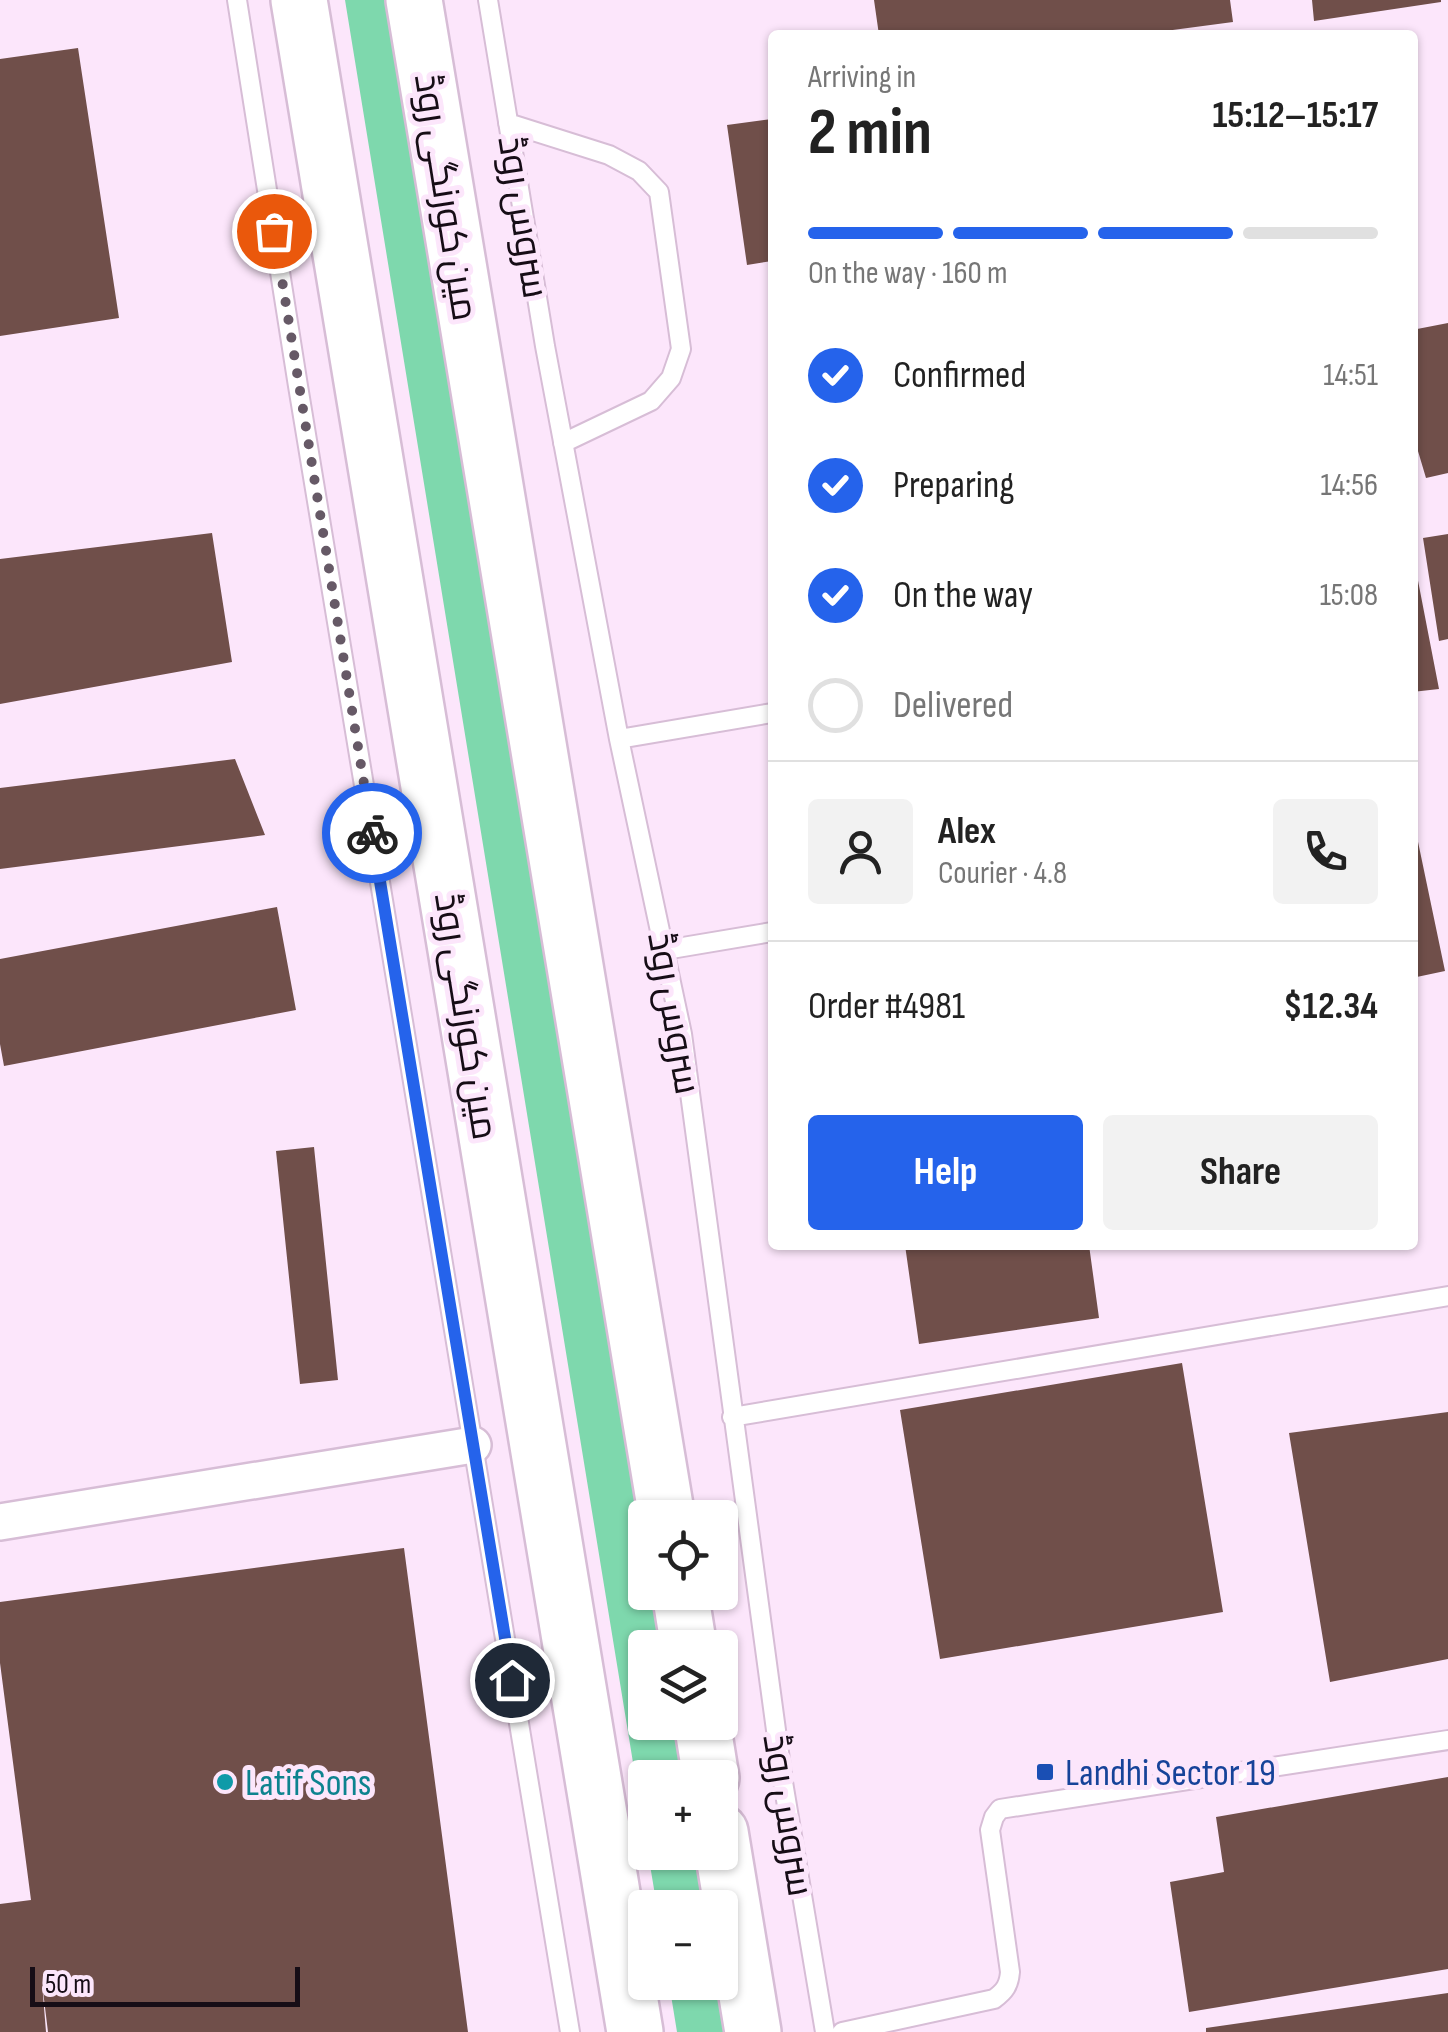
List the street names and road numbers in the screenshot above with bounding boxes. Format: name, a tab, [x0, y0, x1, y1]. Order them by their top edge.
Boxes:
street label: مین کورنگی روڈ	[404, 70, 487, 324]
street label: سروس روڈ	[487, 133, 558, 302]
street label: مین کورنگی روڈ	[424, 889, 507, 1143]
street label: سروس روڈ	[637, 929, 710, 1098]
street label: سروس روڈ	[752, 1731, 823, 1900]

